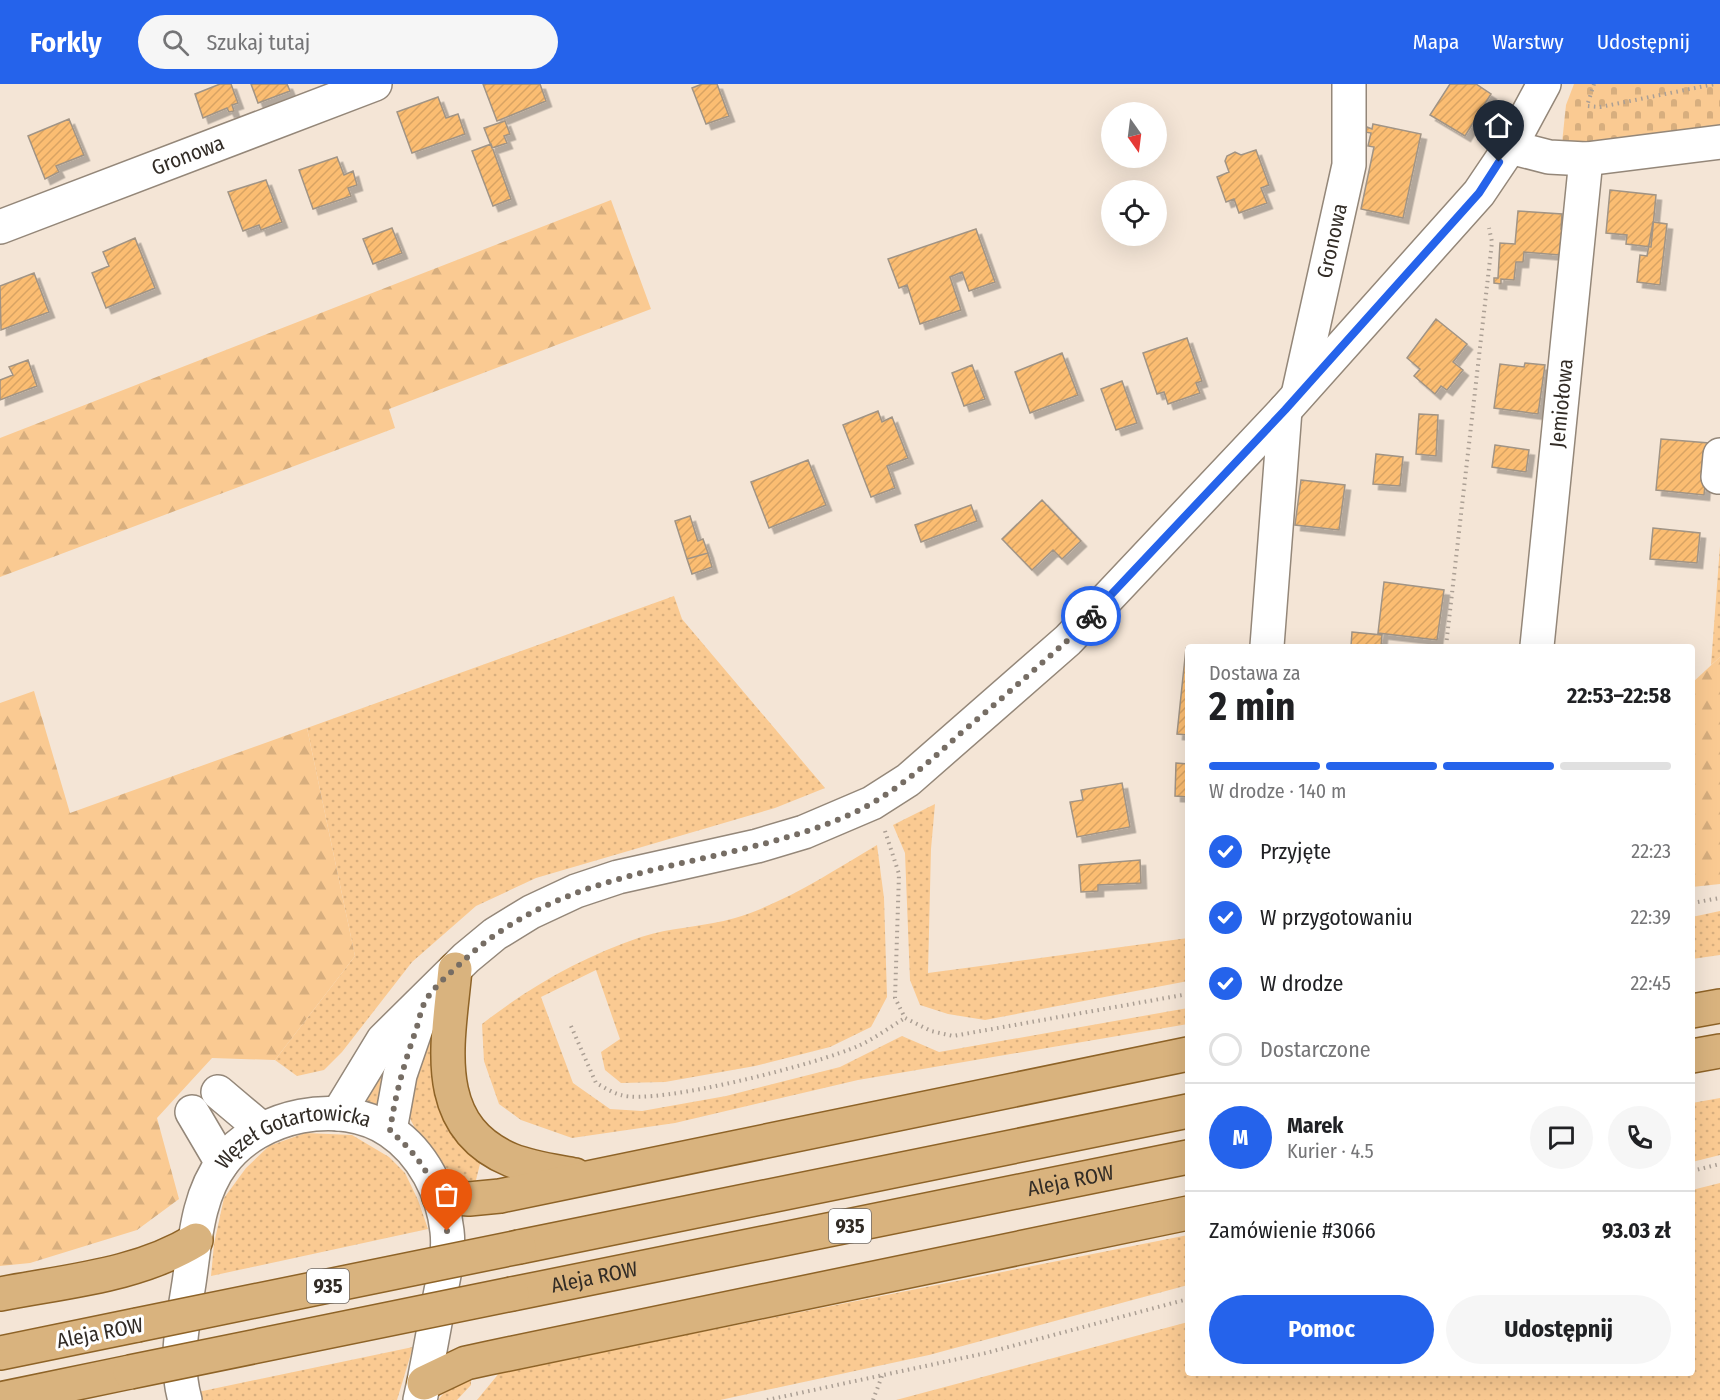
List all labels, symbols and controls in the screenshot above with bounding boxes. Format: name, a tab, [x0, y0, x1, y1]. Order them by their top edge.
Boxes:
search box	[138, 15, 558, 69]
text: Forkly	[30, 26, 102, 59]
icon: search	[159, 26, 192, 59]
text: Szukaj tutaj	[207, 29, 310, 56]
text: Mapa	[1413, 29, 1459, 55]
text: Warstwy	[1492, 29, 1564, 55]
text: Udostępnij	[1597, 29, 1690, 55]
pin	[1473, 100, 1524, 162]
north arrow	[1101, 102, 1167, 168]
map controls	[1101, 102, 1167, 246]
icon: home	[1482, 109, 1515, 142]
street label: Gronowa	[148, 130, 228, 181]
button: locate	[1101, 180, 1167, 246]
street label: Gronowa	[1311, 201, 1353, 281]
street label: Jemiołowa	[1544, 357, 1579, 449]
courier	[1061, 586, 1121, 646]
icon: bike	[1075, 600, 1108, 633]
text: Dostawa za	[1209, 661, 1301, 685]
text: 22:53–22:58	[1567, 682, 1671, 709]
text: 2 min	[1209, 684, 1295, 730]
text: W drodze · 140 m	[1209, 779, 1346, 803]
icon: check	[1209, 835, 1242, 868]
text: Przyjęte	[1260, 838, 1331, 865]
text: 22:23	[1631, 839, 1671, 863]
icon: check	[1209, 901, 1242, 934]
text: W przygotowaniu	[1260, 904, 1413, 931]
text: 22:39	[1630, 905, 1671, 929]
icon: check	[1209, 967, 1242, 1000]
text: W drodze	[1260, 970, 1343, 997]
text: 22:45	[1631, 971, 1671, 995]
text: Dostarczone	[1260, 1036, 1371, 1063]
street label: Węzeł Gotartowicka	[209, 1100, 374, 1174]
button: chat	[1530, 1106, 1593, 1169]
button: phone	[1608, 1106, 1671, 1169]
text: Marek	[1287, 1112, 1344, 1139]
text: M	[1233, 1124, 1248, 1151]
text: Kurier · 4.5	[1287, 1139, 1374, 1163]
street label: Aleja ROW	[1025, 1159, 1116, 1202]
pin	[421, 1169, 472, 1231]
icon: bag	[430, 1178, 463, 1211]
road number: 935	[829, 1209, 871, 1243]
text: Zamówienie #3066	[1209, 1217, 1376, 1244]
text: 93.03 zł	[1602, 1217, 1671, 1244]
street label: Aleja ROW	[549, 1256, 640, 1299]
road number: 935	[307, 1269, 349, 1303]
button: Pomoc	[1209, 1295, 1434, 1364]
button: Udostępnij	[1446, 1295, 1671, 1364]
street label: Aleja ROW	[55, 1312, 146, 1354]

